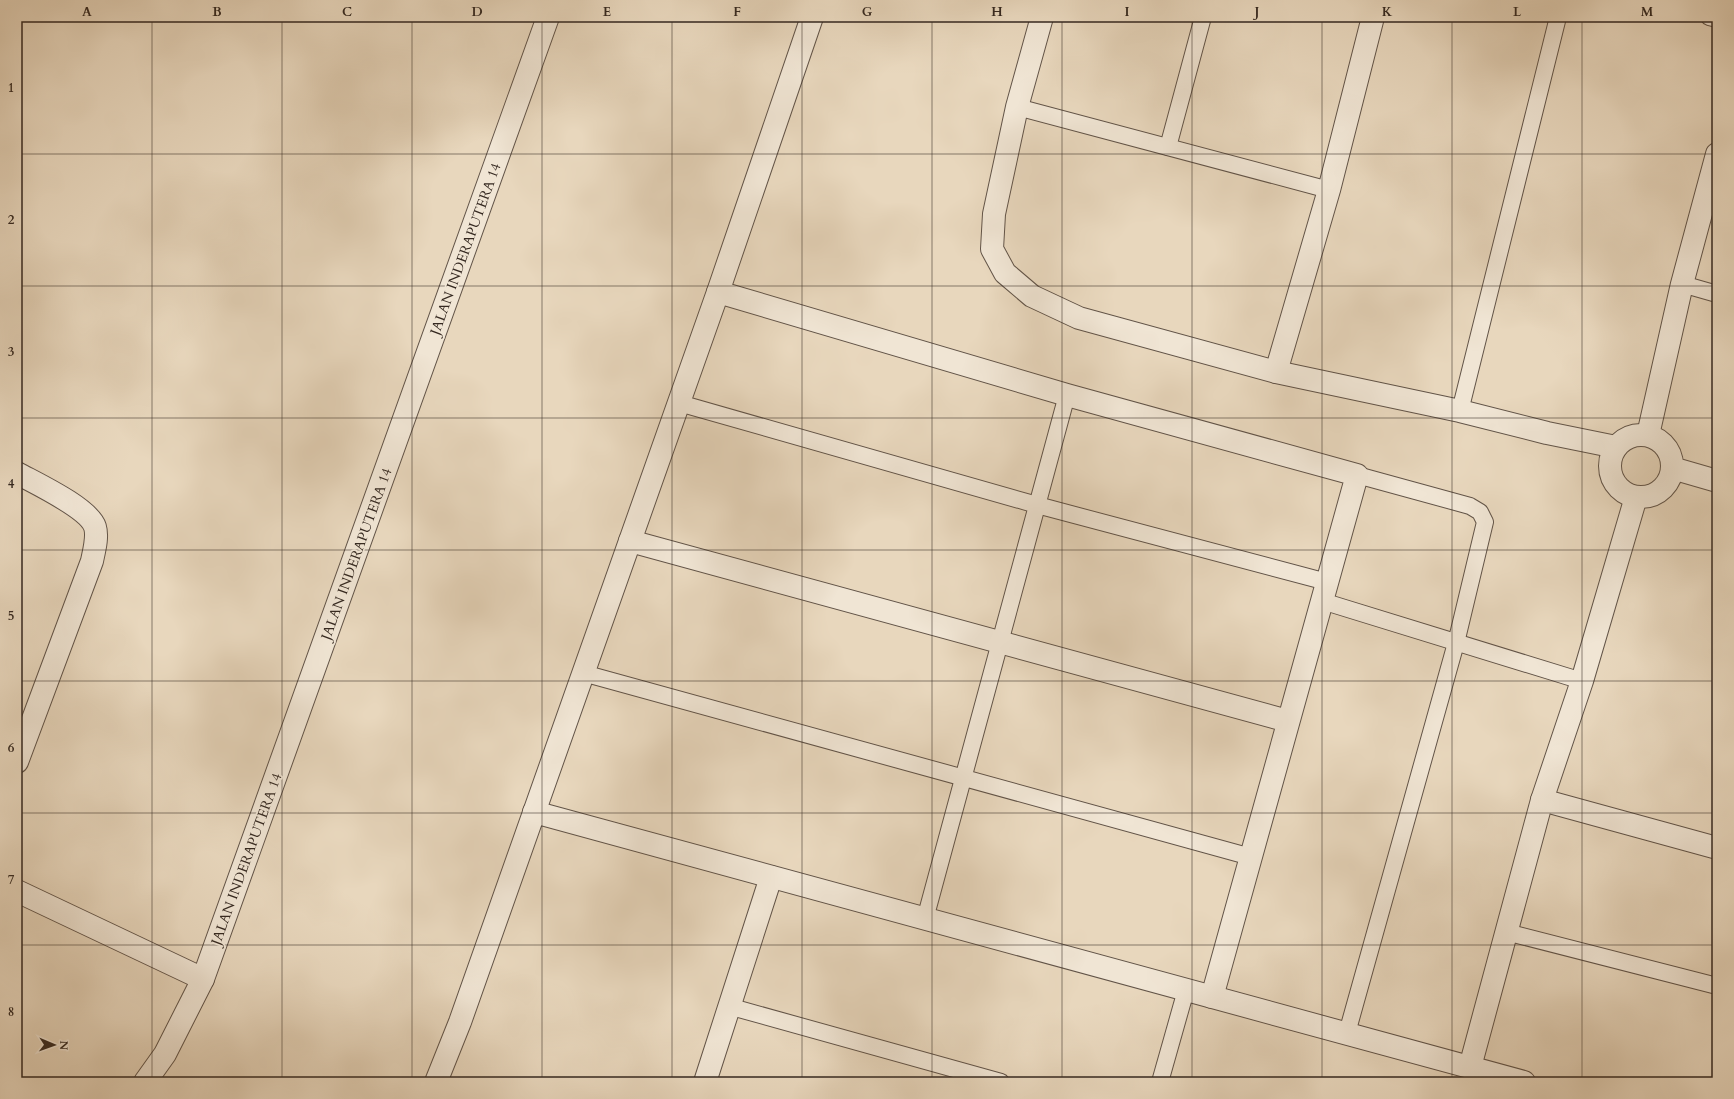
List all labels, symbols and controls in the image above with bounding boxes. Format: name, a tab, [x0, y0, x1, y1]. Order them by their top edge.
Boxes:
text: A	[82, 3, 92, 21]
text: B	[212, 3, 222, 21]
text: C	[342, 3, 352, 21]
text: D	[471, 3, 483, 21]
text: E	[603, 3, 611, 21]
text: F	[733, 3, 741, 21]
text: G	[862, 3, 873, 21]
text: H	[991, 3, 1003, 21]
text: I	[1124, 3, 1130, 21]
text: J	[1253, 3, 1260, 21]
text: K	[1382, 3, 1393, 21]
text: L	[1513, 3, 1522, 21]
text: M	[1641, 3, 1654, 21]
text: 1	[8, 79, 14, 97]
street label: JALAN INDERAPUTERA 14	[425, 161, 505, 340]
text: 2	[8, 211, 15, 229]
text: 3	[8, 343, 15, 361]
street label: JALAN INDERAPUTERA 14	[316, 466, 396, 645]
text: 4	[8, 475, 15, 493]
text: 5	[8, 607, 14, 625]
text: 6	[8, 739, 15, 757]
street label: JALAN INDERAPUTERA 14	[206, 771, 286, 950]
text: 7	[8, 871, 15, 889]
text: 8	[8, 1003, 14, 1021]
north arrow	[34, 1025, 74, 1065]
text: N	[56, 1040, 71, 1051]

